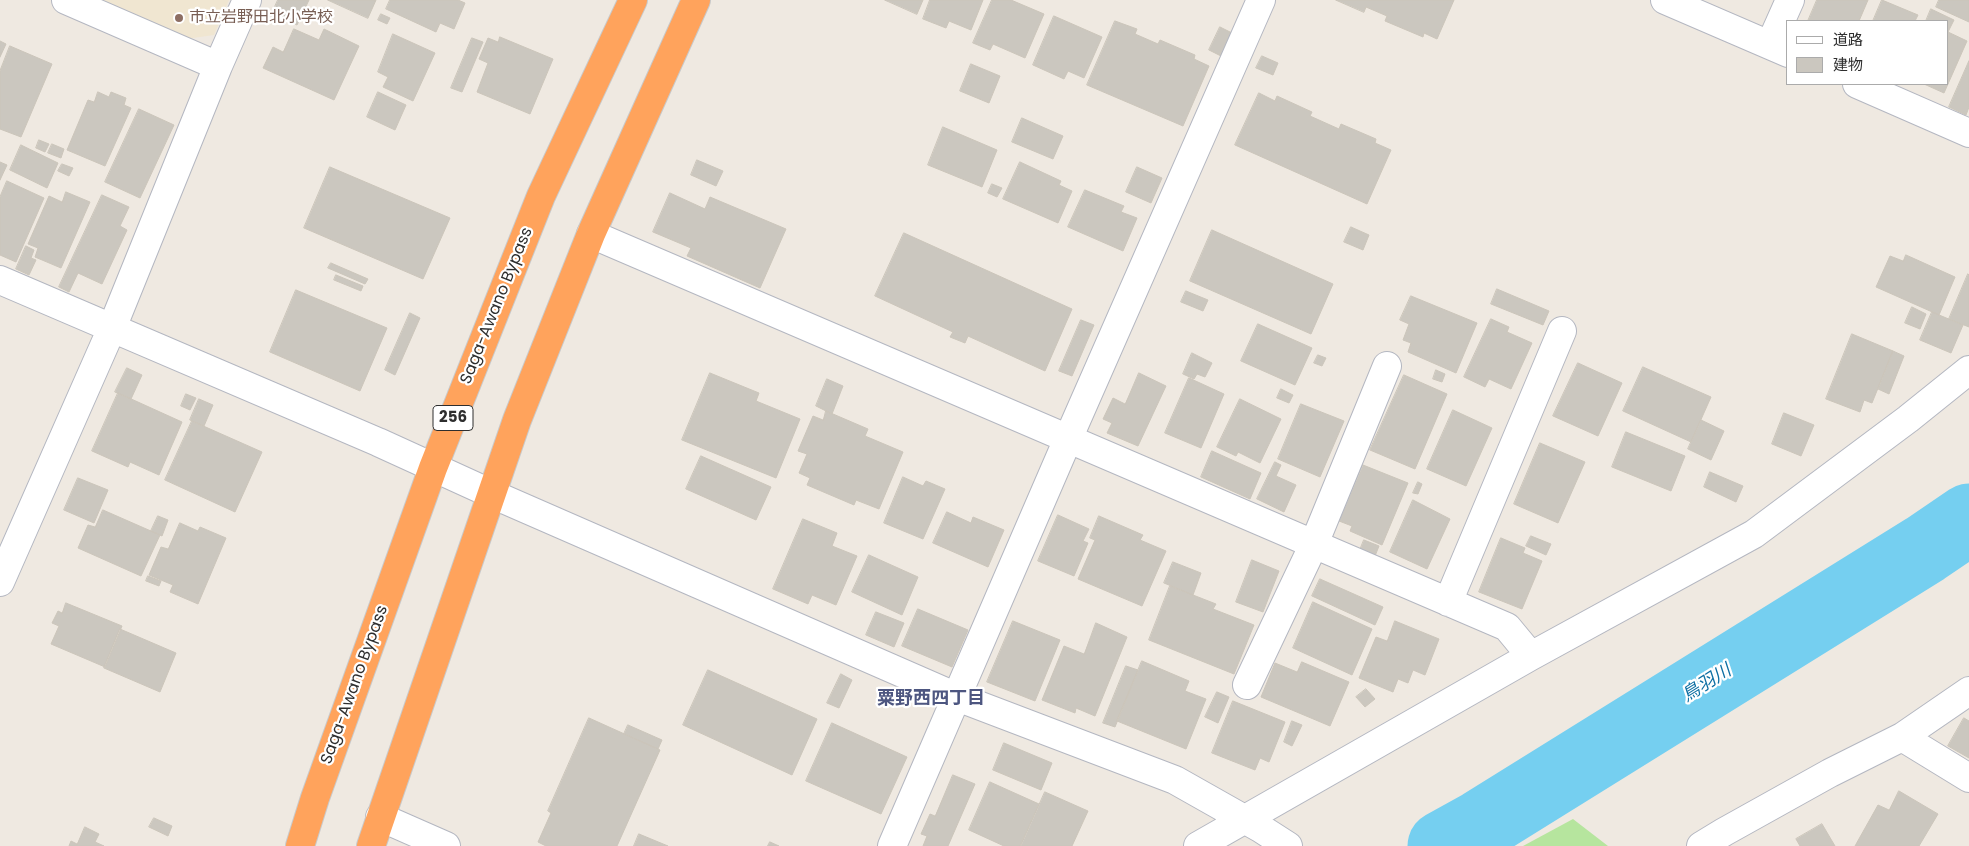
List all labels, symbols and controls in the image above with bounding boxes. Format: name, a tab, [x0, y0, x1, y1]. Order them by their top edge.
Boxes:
place label: 市立岩野田北小学校	[189, 8, 333, 28]
marker: 市立岩野田北小学校	[173, 12, 185, 24]
legend	[1786, 20, 1949, 85]
text: 道路	[1833, 29, 1863, 50]
text: 建物	[1833, 54, 1863, 75]
street label: Saga-Awano Bypass	[457, 225, 537, 387]
road number: 256	[433, 406, 473, 430]
street label: Saga-Awano Bypass	[317, 603, 393, 767]
water label: 鳥羽川	[1678, 661, 1736, 707]
district label: 粟野西四丁目	[877, 688, 985, 710]

